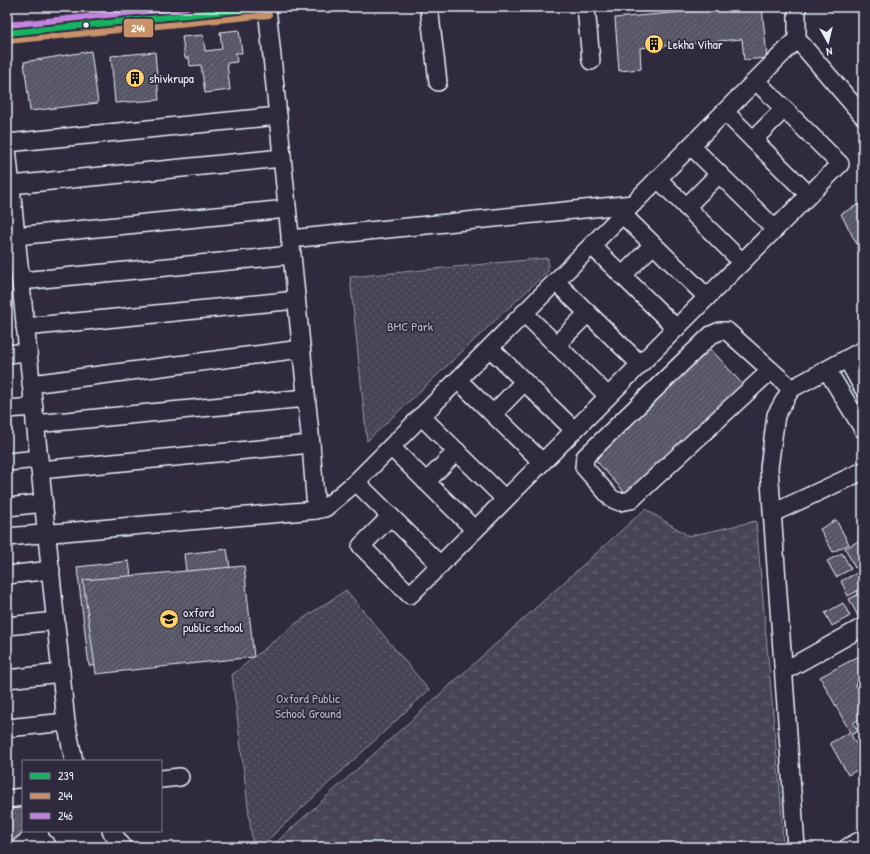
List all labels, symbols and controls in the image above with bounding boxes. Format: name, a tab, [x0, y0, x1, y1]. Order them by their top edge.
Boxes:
line badge: 244	[123, 18, 154, 38]
unlabelled marker	[81, 20, 91, 30]
text: 244	[131, 21, 145, 35]
north arrow	[808, 22, 848, 62]
building icon: Lekha Vihar	[643, 33, 665, 55]
place label: Lekha Vihar	[668, 35, 723, 53]
text: N	[825, 45, 833, 59]
building icon: shivkrupa	[124, 67, 146, 89]
place label: shivkrupa	[149, 69, 194, 87]
park label: BMC Park	[387, 317, 434, 335]
place label: oxford public school	[183, 603, 244, 636]
school or university icon: oxford public school	[158, 608, 180, 630]
park label: Oxford Public School Ground	[275, 689, 341, 722]
legend	[22, 760, 162, 832]
text: 239	[58, 767, 74, 784]
text: 244	[58, 787, 73, 804]
text: 246	[58, 807, 73, 824]

